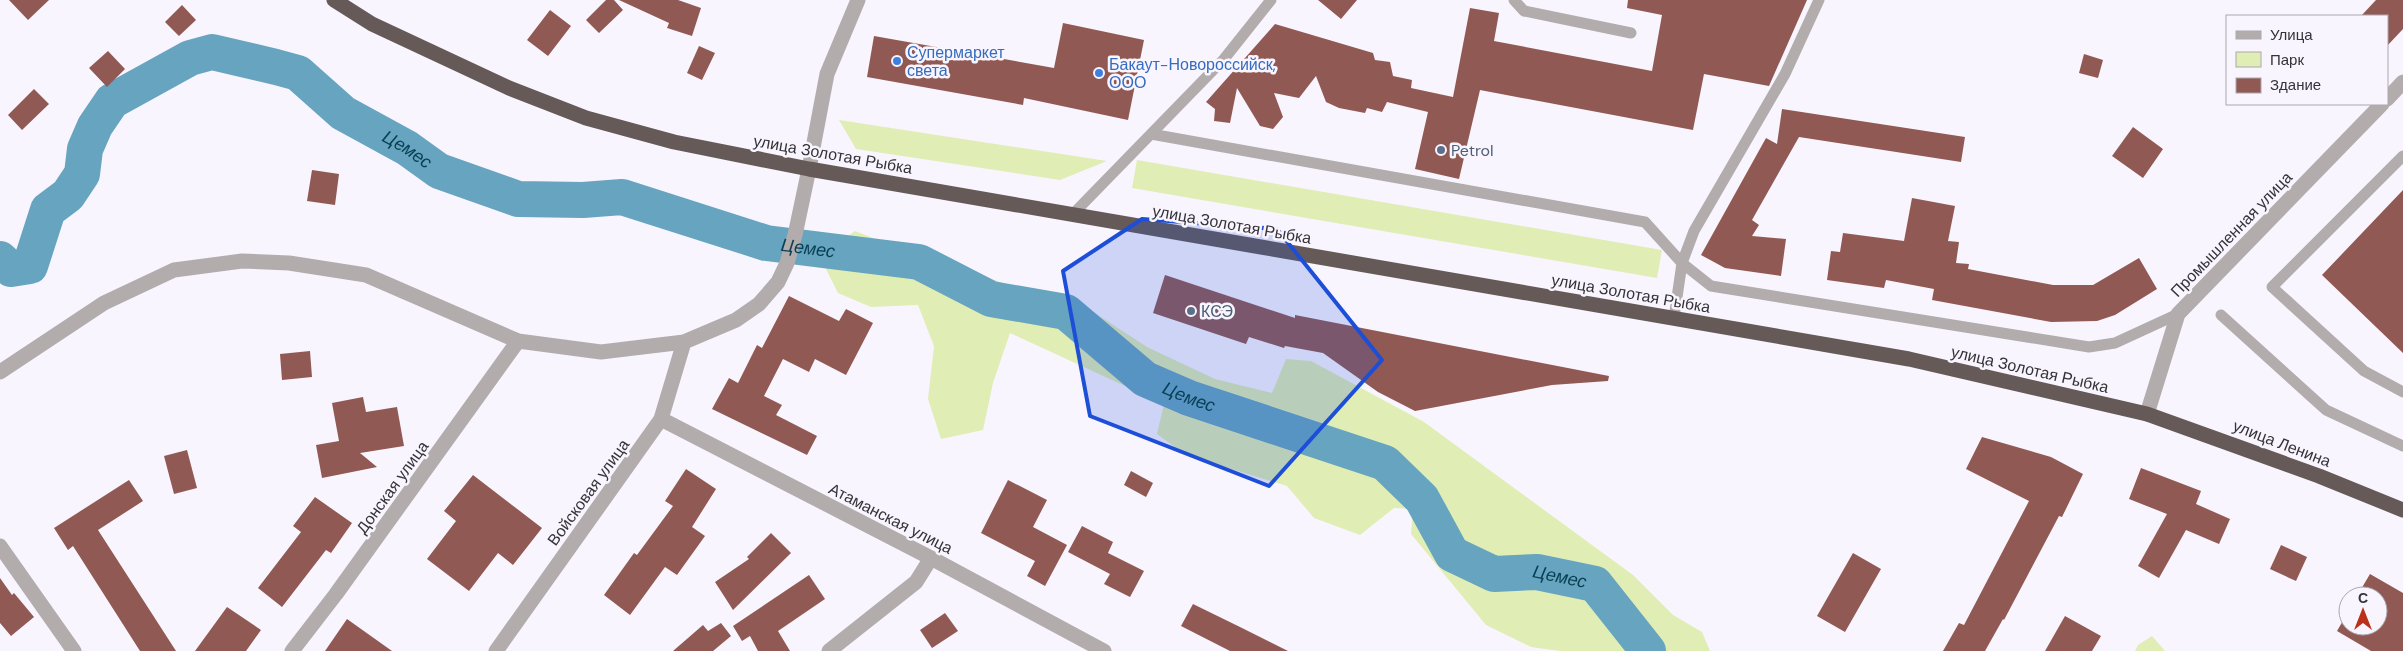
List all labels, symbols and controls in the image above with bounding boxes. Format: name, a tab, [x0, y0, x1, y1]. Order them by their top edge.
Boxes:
legend	[2226, 15, 2388, 105]
text: Улица	[2270, 25, 2313, 45]
place label: Супермаркет света	[907, 42, 1005, 81]
text: Парк	[2270, 50, 2304, 70]
place label: Бакаут-Новороссийск, ООО	[1109, 54, 1276, 93]
marker: Супермаркет света	[891, 55, 903, 67]
marker: Бакаут-Новороссийск, ООО	[1093, 67, 1105, 79]
text: Здание	[2270, 75, 2321, 95]
water label: Цемес	[378, 125, 437, 174]
street label: улица Золотая Рыбка	[752, 130, 914, 179]
place label: Petrol	[1451, 140, 1494, 161]
marker: Petrol	[1435, 144, 1447, 156]
street label: Промышленная улица	[2166, 167, 2297, 301]
street label: улица Золотая Рыбка	[1151, 200, 1313, 249]
water label: Цемес	[779, 233, 836, 263]
street label: улица Золотая Рыбка	[1550, 269, 1712, 318]
place label: КСЭ	[1201, 301, 1233, 322]
marker: КСЭ	[1185, 305, 1197, 317]
street label: улица Золотая Рыбка	[1949, 341, 2111, 398]
water label: Цемес	[1159, 376, 1218, 418]
street label: улица Ленина	[2230, 415, 2334, 472]
street label: Войсковая улица	[543, 435, 634, 550]
street label: Донская улица	[352, 437, 433, 538]
street label: Атаманская улица	[825, 478, 956, 559]
water label: Цемес	[1531, 559, 1589, 594]
north arrow	[2338, 586, 2388, 636]
text: С	[2358, 589, 2368, 607]

